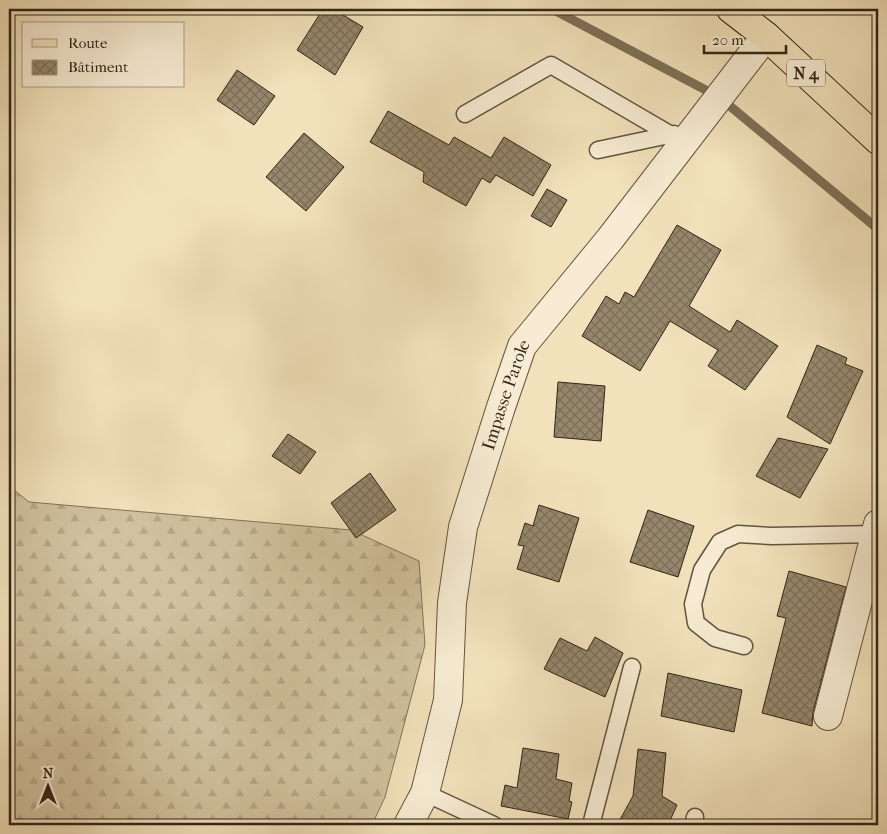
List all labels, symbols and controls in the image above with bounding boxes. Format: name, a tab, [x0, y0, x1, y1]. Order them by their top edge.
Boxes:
legend	[22, 22, 185, 88]
scale bar	[704, 22, 787, 54]
text: 20 m	[712, 31, 744, 49]
text: Route	[68, 34, 108, 52]
text: Bâtiment	[68, 58, 129, 76]
road number: N 4	[787, 59, 825, 86]
street label: Impasse Parole	[478, 335, 535, 453]
north arrow	[22, 762, 72, 812]
text: N	[43, 765, 54, 782]

